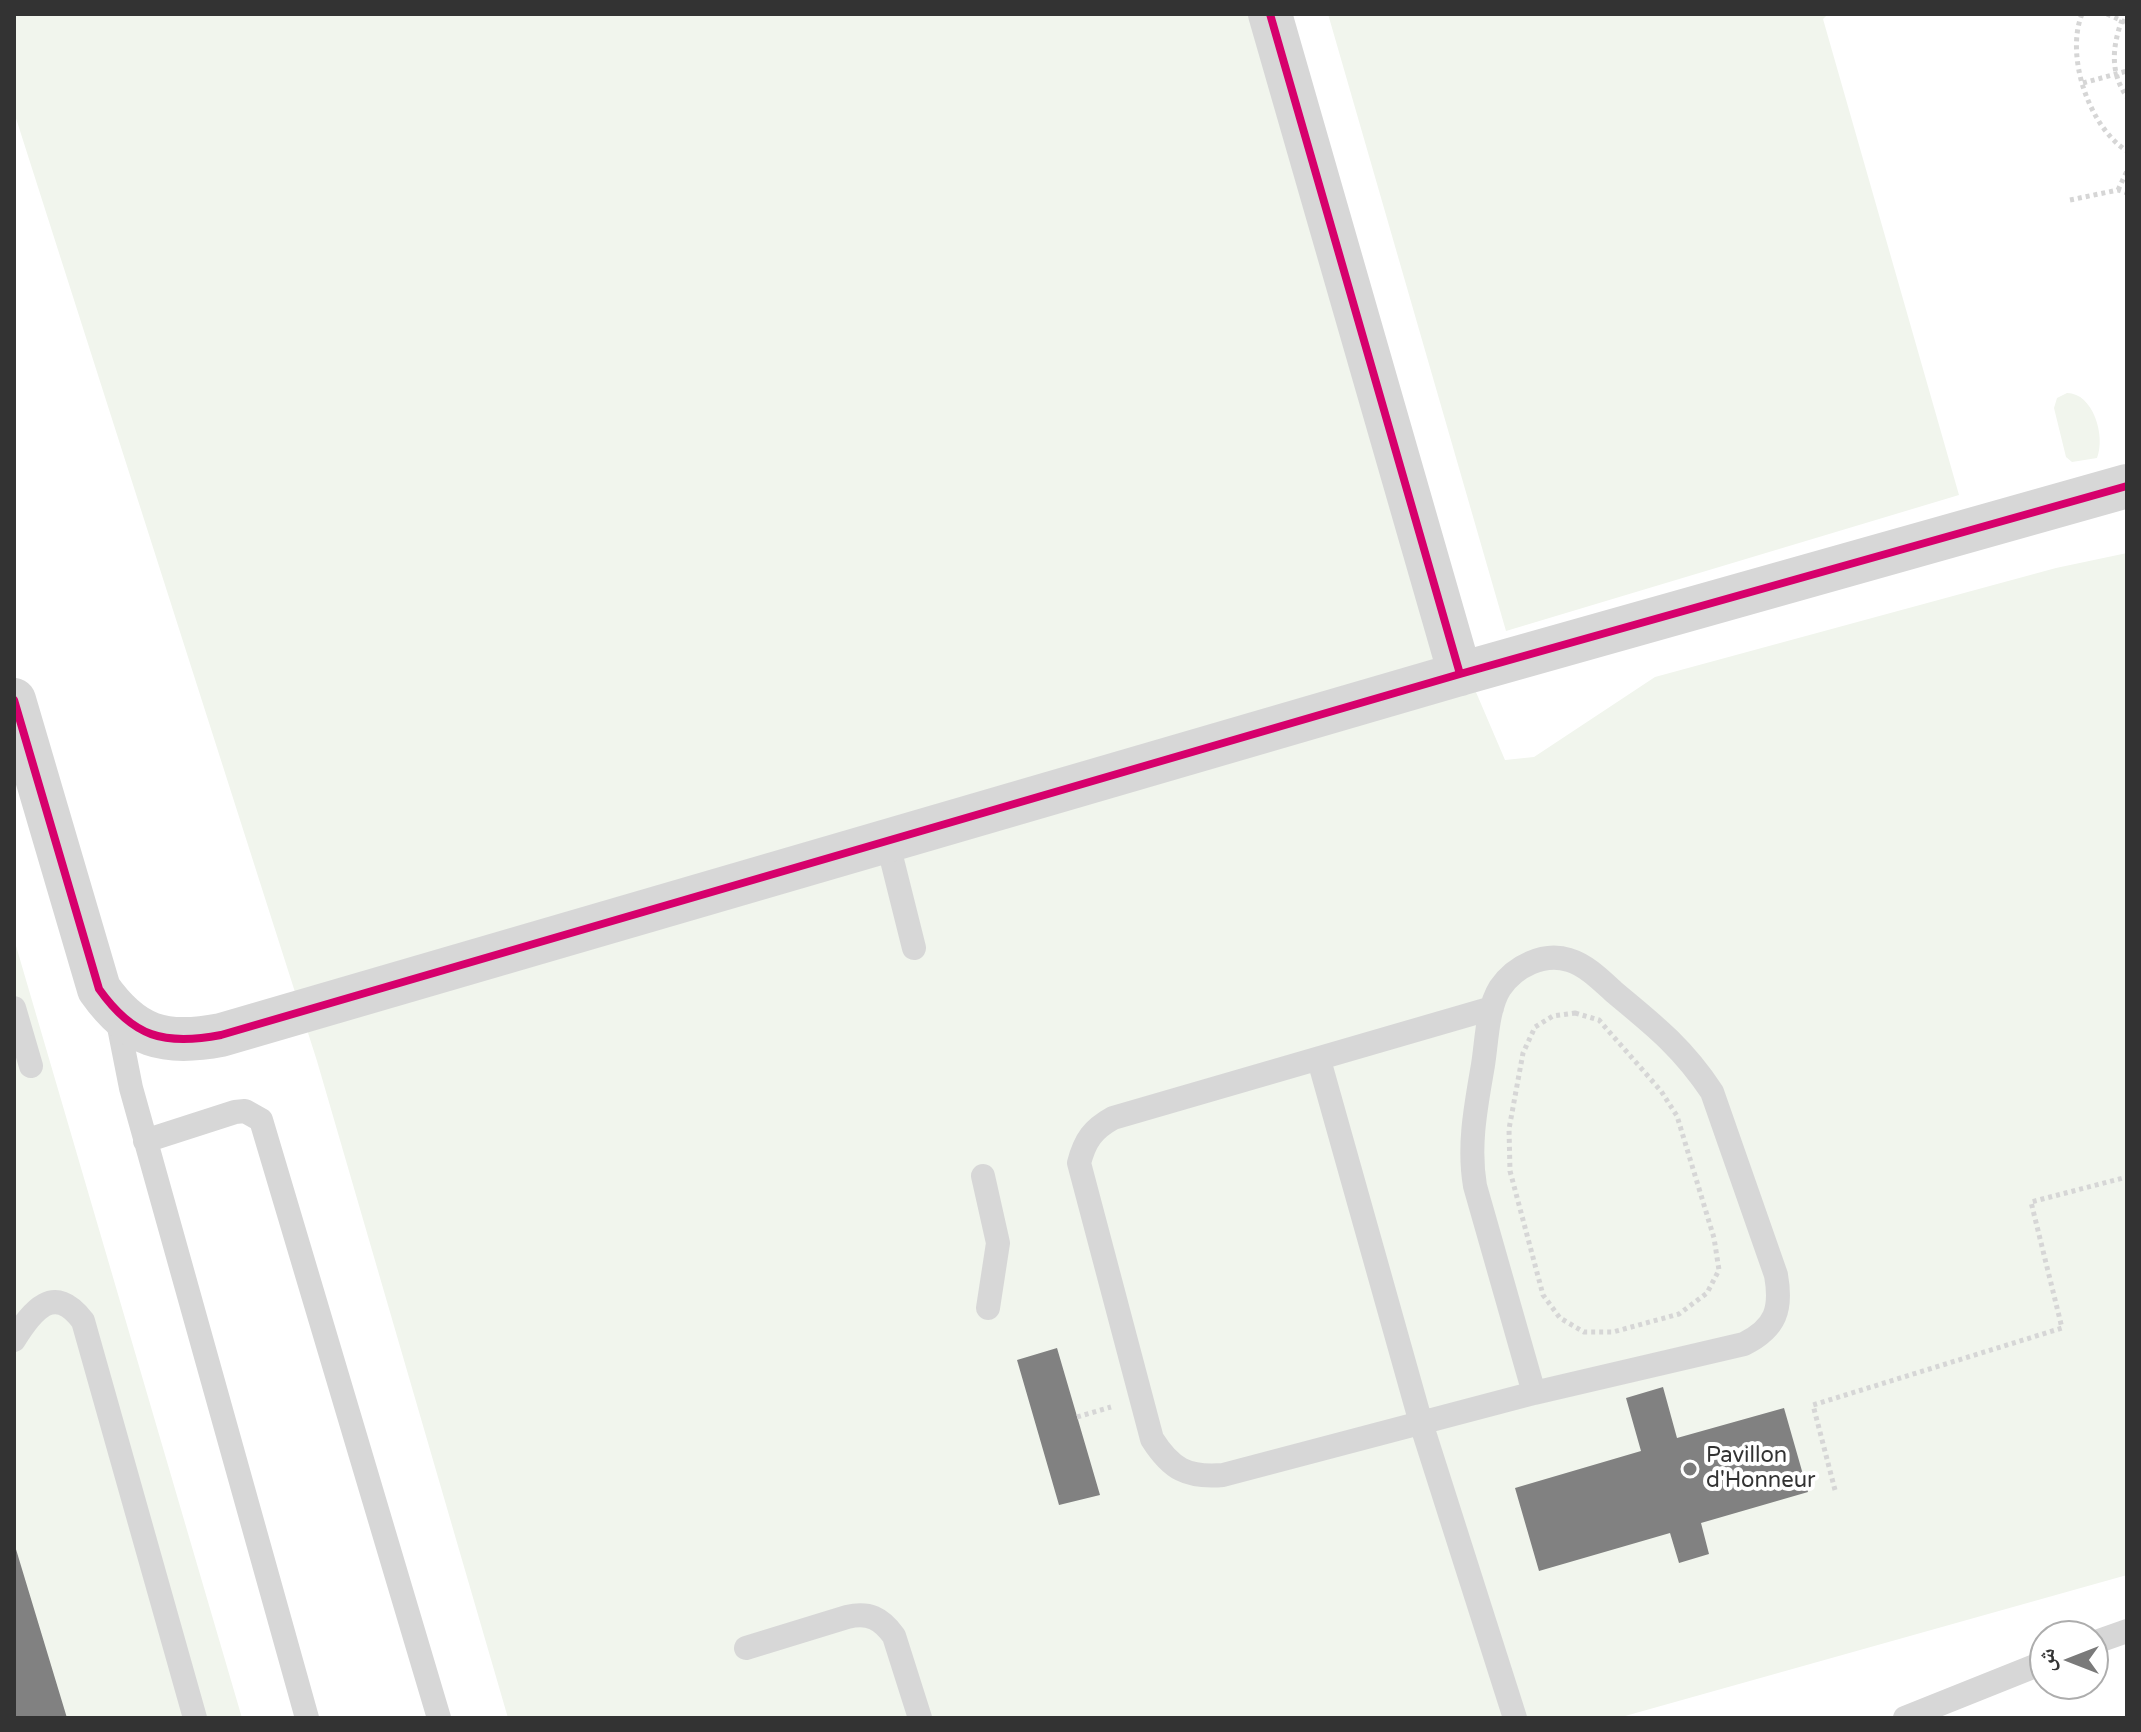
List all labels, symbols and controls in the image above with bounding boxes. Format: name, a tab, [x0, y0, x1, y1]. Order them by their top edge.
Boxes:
place label: Pavillon d'Honneur	[1706, 1443, 1816, 1494]
marker: Pavillon d'Honneur	[1681, 1460, 1699, 1478]
north arrow	[2029, 1620, 2109, 1700]
text: ش	[2034, 1648, 2060, 1672]

